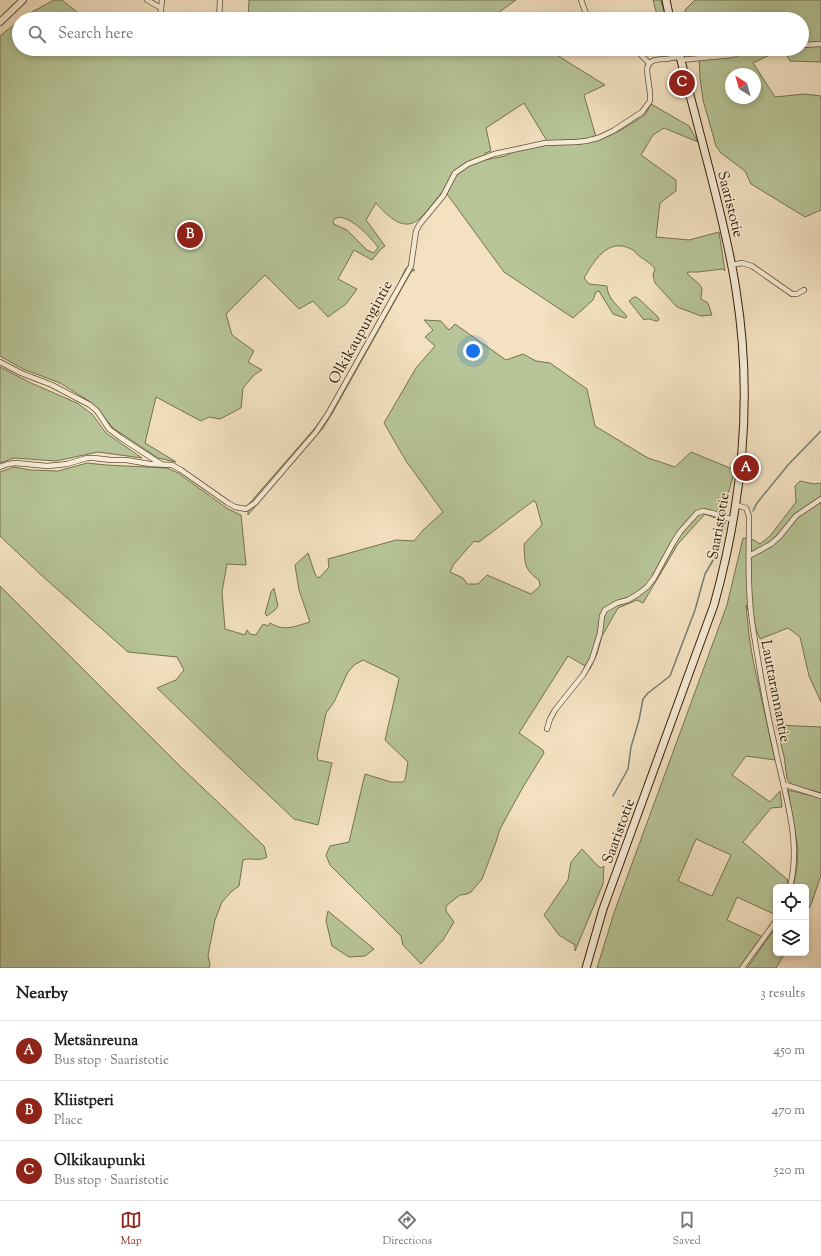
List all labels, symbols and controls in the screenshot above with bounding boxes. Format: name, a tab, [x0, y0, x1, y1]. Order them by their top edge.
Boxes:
search box	[12, 12, 809, 56]
icon: search	[26, 23, 48, 45]
text: Search here	[58, 24, 133, 45]
pin: C	[669, 68, 695, 98]
north arrow	[725, 68, 761, 104]
street label: Saaristotie	[711, 169, 748, 240]
pin: B	[177, 220, 203, 250]
street label: Olkikaupungintie	[324, 277, 398, 388]
your location	[463, 341, 483, 361]
pin: A	[733, 453, 759, 483]
street label: Saaristotie	[703, 491, 736, 562]
street label: Lauttarannantie	[754, 638, 795, 744]
street label: Saaristotie	[598, 796, 641, 867]
map controls	[773, 884, 809, 956]
button: locate	[773, 884, 809, 920]
button: layers	[773, 920, 809, 956]
text: Nearby	[16, 982, 68, 1006]
text: 3 results	[760, 985, 805, 1003]
text: Metsänreuna	[54, 1031, 138, 1052]
text: A	[24, 1042, 34, 1060]
text: 450 m	[774, 1042, 805, 1060]
text: Bus stop · Saaristotie	[54, 1052, 169, 1070]
text: Kliistperi	[54, 1091, 114, 1112]
text: B	[25, 1102, 33, 1120]
text: 470 m	[772, 1102, 805, 1120]
text: Place	[54, 1112, 83, 1130]
text: Olkikaupunki	[54, 1151, 145, 1172]
text: C	[24, 1162, 34, 1180]
text: 520 m	[774, 1162, 805, 1180]
text: Bus stop · Saaristotie	[54, 1172, 169, 1190]
tab: Map	[120, 1209, 142, 1249]
tab: Directions	[383, 1209, 432, 1249]
tab: Saved	[673, 1209, 701, 1249]

